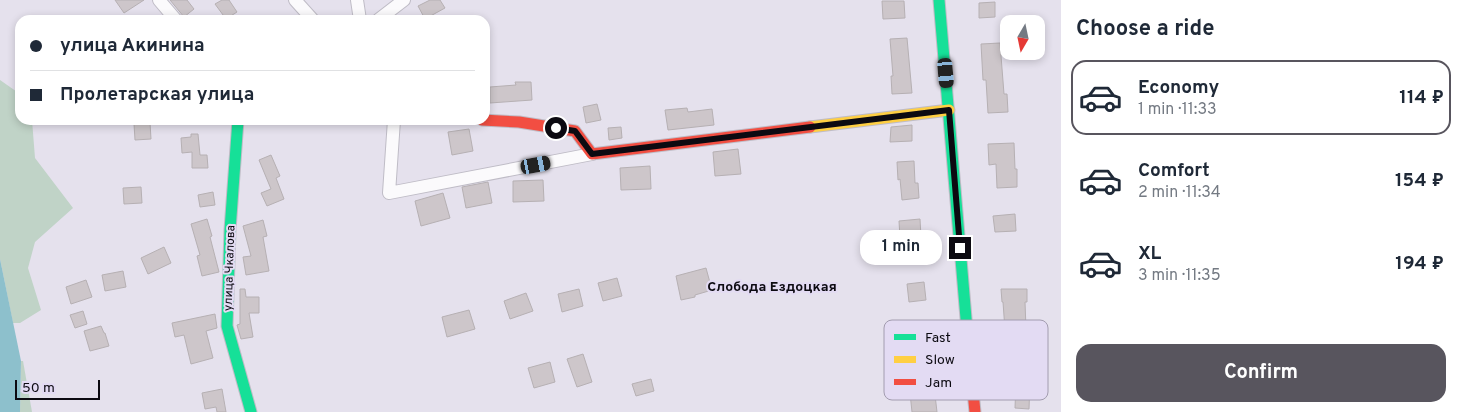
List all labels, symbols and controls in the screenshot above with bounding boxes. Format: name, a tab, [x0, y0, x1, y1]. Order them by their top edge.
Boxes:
north arrow	[1000, 15, 1045, 60]
map controls	[1000, 15, 1045, 60]
text: Choose a ride	[1076, 16, 1214, 43]
text: улица Акинина	[60, 34, 205, 58]
car	[937, 57, 954, 89]
icon: car	[1078, 75, 1123, 120]
text: Economy	[1138, 76, 1219, 100]
text: Пролетарская улица	[60, 83, 254, 107]
text: 114 ₽	[1399, 86, 1444, 110]
text: 1 min · 11:33	[1138, 100, 1217, 120]
route start	[545, 117, 567, 139]
car	[519, 155, 552, 175]
icon: car	[1078, 158, 1123, 203]
text: Comfort	[1138, 159, 1210, 183]
text: 154 ₽	[1395, 169, 1444, 193]
text: 2 min · 11:34	[1138, 183, 1221, 203]
street label: улица Чкалова	[221, 225, 239, 311]
callout: 1 min	[860, 230, 942, 266]
text: 1 min	[882, 237, 920, 257]
route end	[949, 237, 971, 259]
icon: car	[1078, 241, 1123, 286]
text: XL	[1138, 242, 1161, 266]
text: 194 ₽	[1395, 252, 1444, 276]
text: 3 min · 11:35	[1138, 266, 1221, 286]
district label: Слобода Ездоцкая	[707, 279, 837, 296]
legend	[884, 320, 1048, 400]
text: Fast	[925, 330, 951, 347]
button: Confirm	[1076, 344, 1446, 402]
text: Slow	[925, 352, 955, 369]
text: Jam	[925, 375, 952, 392]
scale bar	[15, 377, 100, 400]
text: 50 m	[22, 380, 55, 397]

